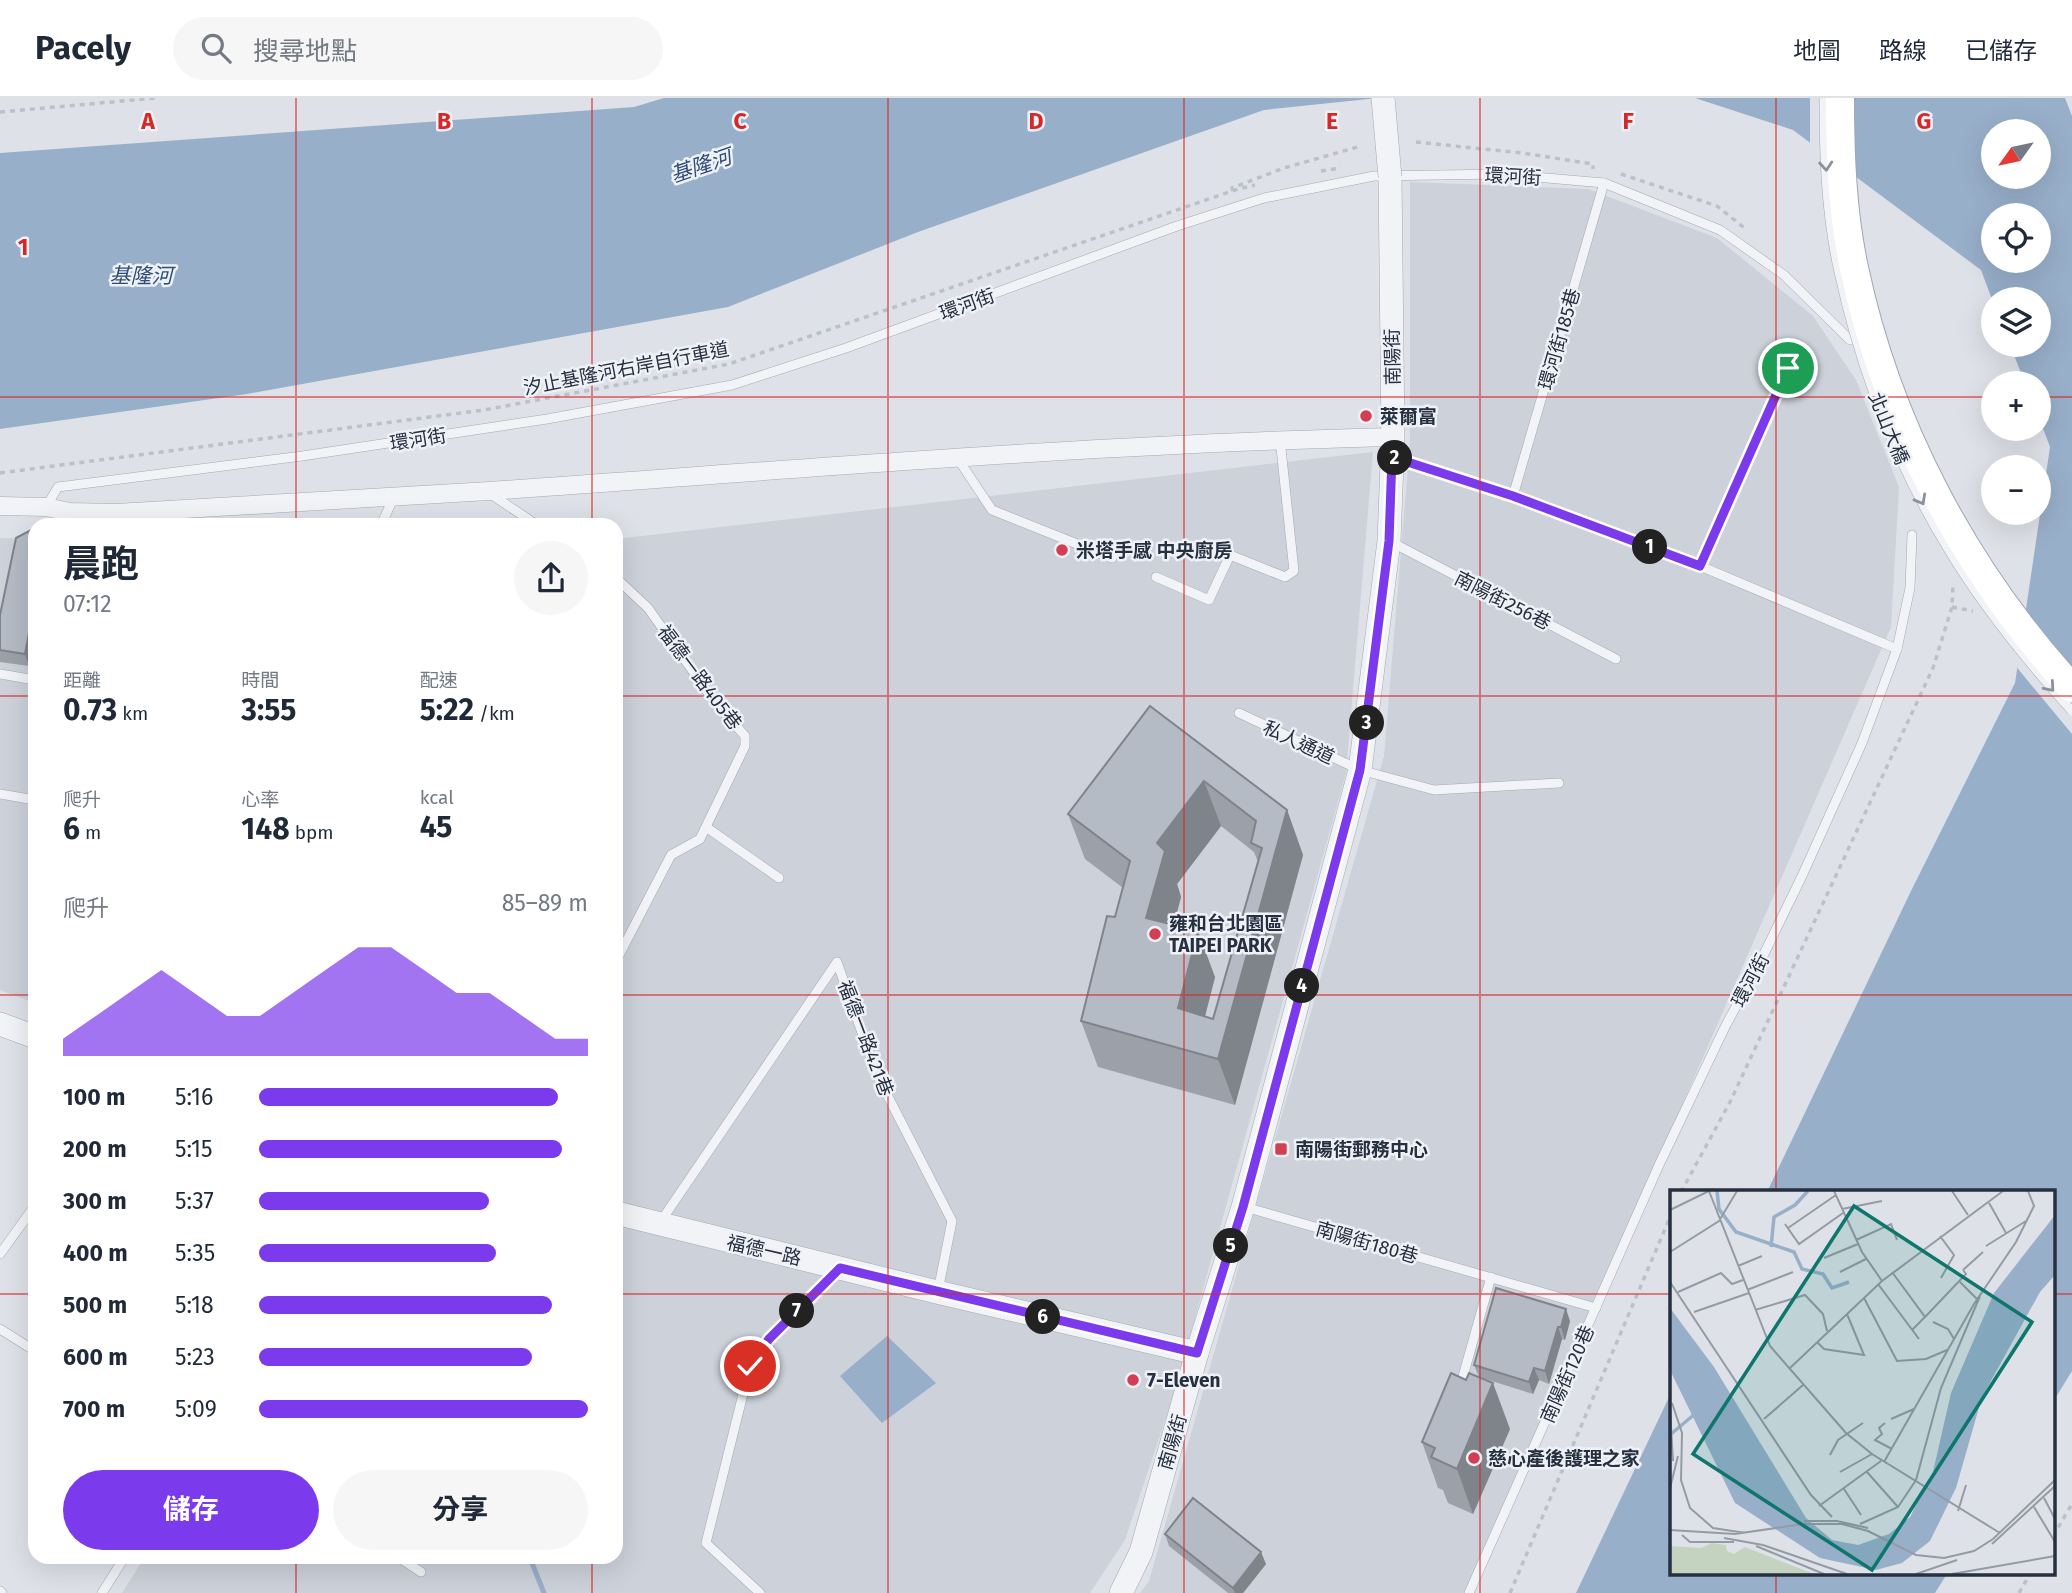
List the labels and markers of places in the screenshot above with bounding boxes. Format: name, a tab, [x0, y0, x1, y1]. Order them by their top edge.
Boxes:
pin	[1758, 338, 1818, 398]
place label: 萊爾富	[1380, 405, 1437, 428]
marker: 萊爾富	[1358, 408, 1374, 424]
pin: 2	[1378, 440, 1412, 476]
pin: 1	[1632, 530, 1668, 564]
place label: 米塔手感 中央廚房	[1076, 539, 1233, 562]
marker: 米塔手感 中央廚房	[1054, 542, 1070, 558]
pin: 3	[1350, 706, 1384, 740]
place label: 雍和台北園區 TAIPEI PARK	[1169, 912, 1283, 957]
marker: 雍和台北園區 TAIPEI PARK	[1147, 926, 1163, 942]
pin: 4	[1284, 968, 1320, 1004]
place label: 南陽街郵務中心	[1295, 1138, 1428, 1161]
marker: 南陽街郵務中心	[1273, 1141, 1289, 1157]
pin: 5	[1214, 1228, 1248, 1264]
pin: 7	[780, 1294, 814, 1328]
pin: 6	[1026, 1300, 1060, 1334]
pin	[720, 1336, 780, 1396]
place label: 7-Eleven	[1147, 1369, 1220, 1392]
marker: 7-Eleven	[1125, 1372, 1141, 1388]
place label: 慈心產後護理之家	[1488, 1447, 1640, 1470]
marker: 慈心產後護理之家	[1466, 1450, 1482, 1466]

